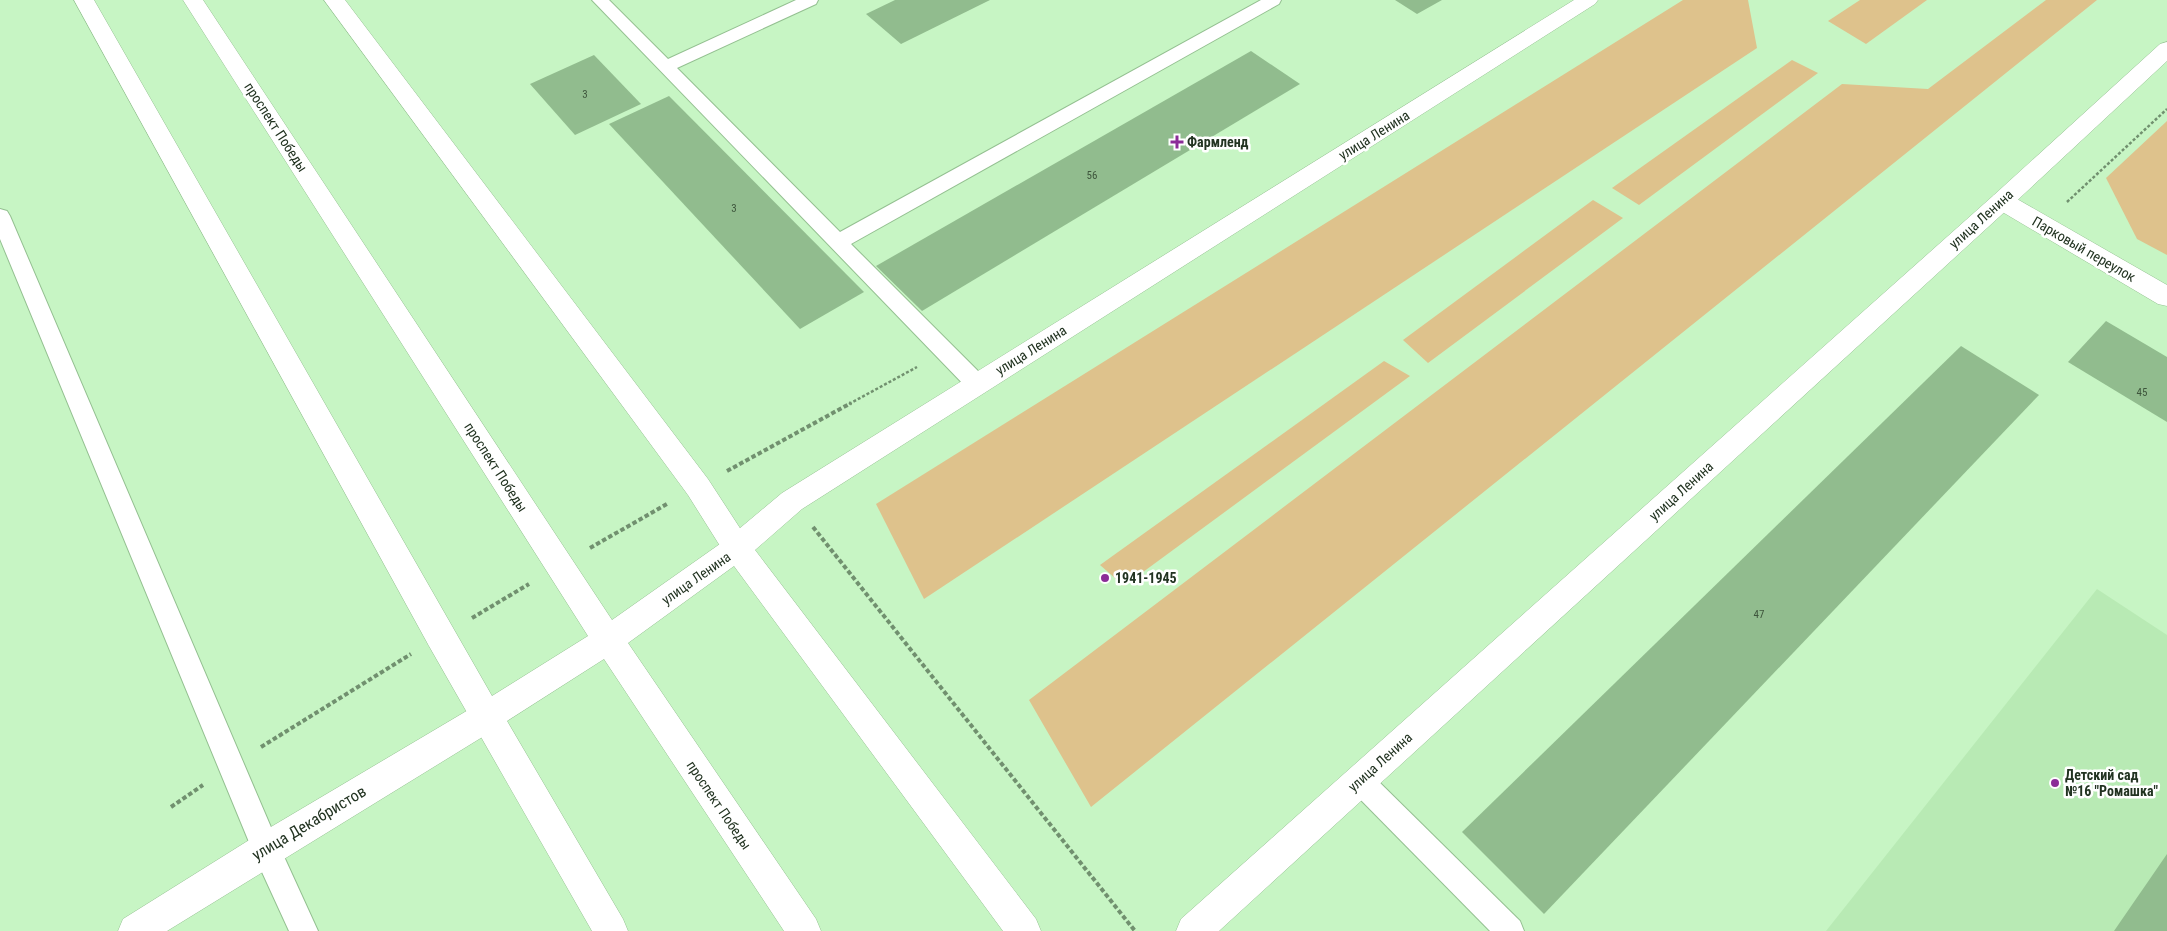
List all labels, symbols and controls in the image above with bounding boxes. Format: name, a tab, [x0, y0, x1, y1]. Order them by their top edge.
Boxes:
street label: проспект Победы	[241, 79, 311, 175]
house number: 3	[582, 88, 588, 101]
street label: улица Ленина	[1336, 107, 1412, 163]
place label: Фармленд	[1187, 134, 1249, 150]
marker: Фармленд	[1171, 136, 1183, 148]
house number: 56	[1087, 169, 1097, 182]
street label: улица Ленина	[1946, 186, 2016, 252]
house number: 3	[731, 202, 737, 215]
street label: Парковый переулок	[2030, 213, 2139, 285]
street label: улица Ленина	[993, 322, 1069, 378]
house number: 45	[2137, 386, 2147, 399]
street label: проспект Победы	[461, 419, 531, 515]
street label: улица Ленина	[1646, 458, 1716, 524]
street label: улица Ленина	[658, 548, 734, 608]
place label: 1941-1945	[1115, 570, 1177, 586]
marker: 1941-1945	[1099, 572, 1111, 584]
house number: 47	[1754, 608, 1764, 621]
street label: улица Ленина	[1345, 729, 1415, 795]
street label: проспект Победы	[684, 758, 754, 852]
place label: Детский сад №16 "Ромашка"	[2065, 767, 2158, 799]
marker: Детский сад №16 "Ромашка"	[2049, 777, 2061, 789]
street label: улица Декабристов	[249, 782, 369, 864]

